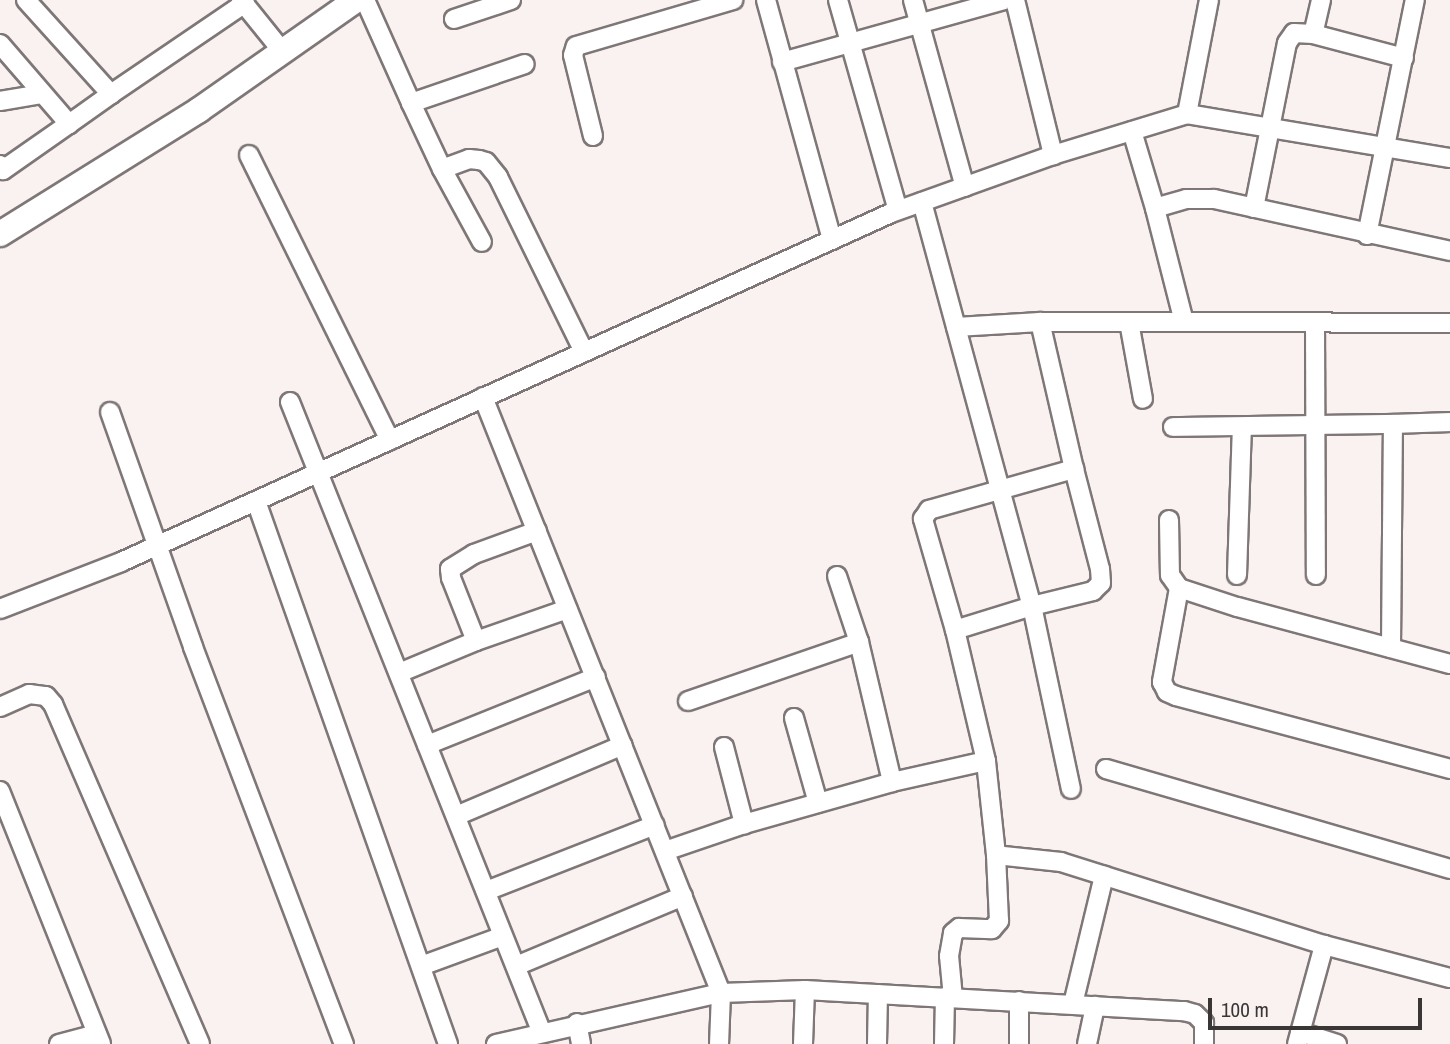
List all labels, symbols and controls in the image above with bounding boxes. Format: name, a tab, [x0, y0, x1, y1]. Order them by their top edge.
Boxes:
scale bar	[1212, 984, 1426, 1028]
text: 100 m	[1221, 995, 1269, 1024]

